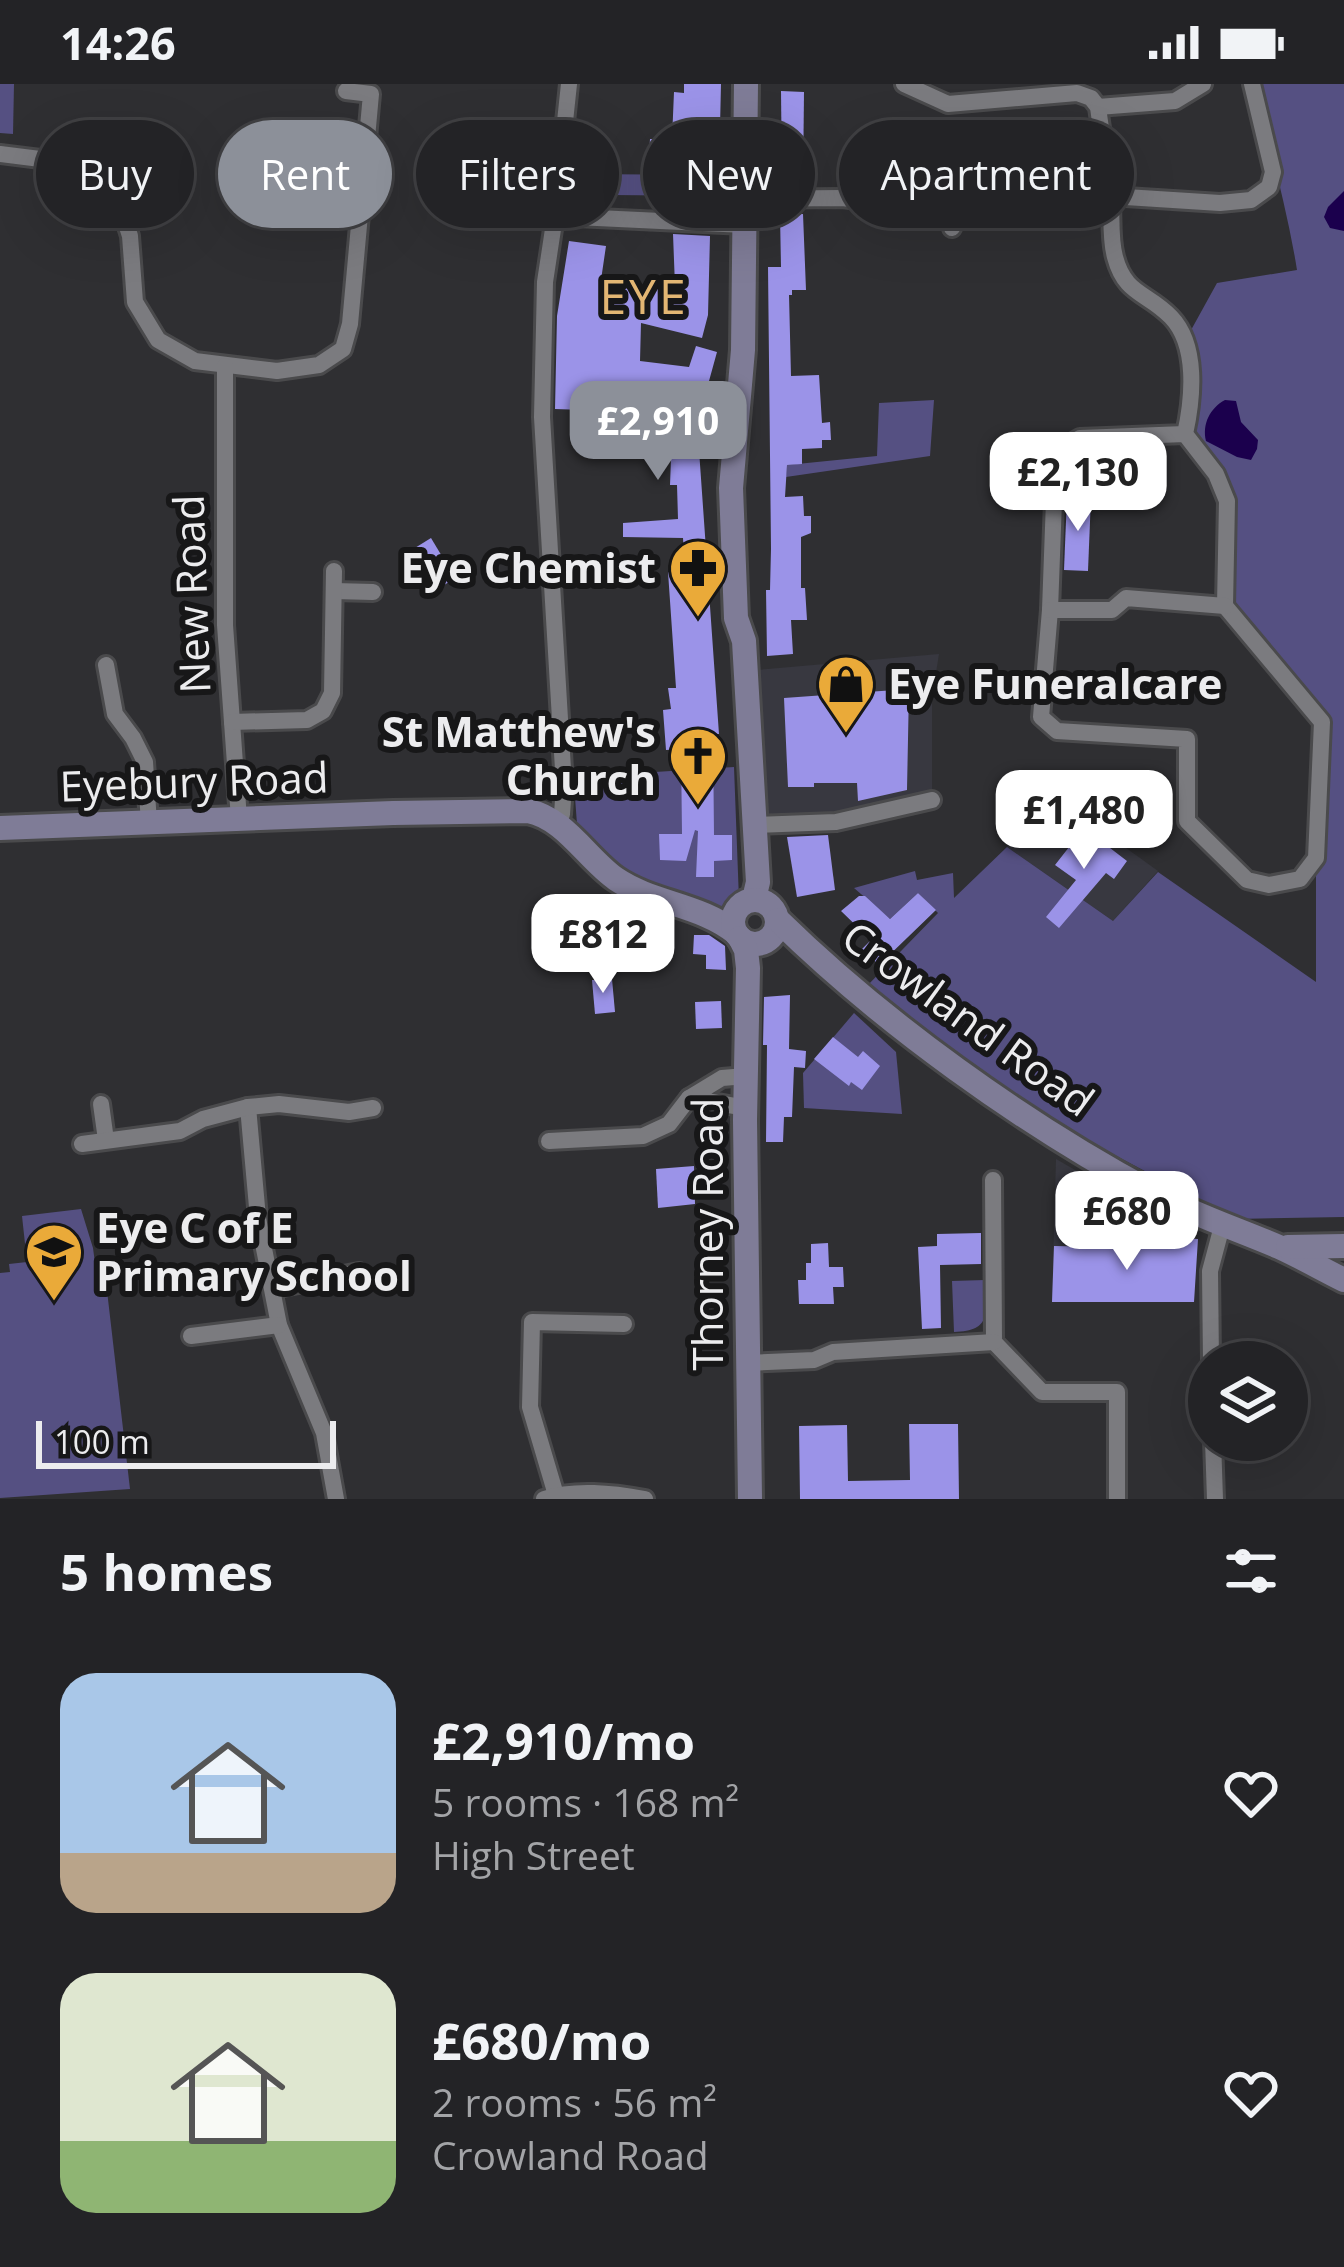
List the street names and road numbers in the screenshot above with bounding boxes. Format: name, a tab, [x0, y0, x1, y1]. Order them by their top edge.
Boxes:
street label: New Road	[159, 494, 222, 694]
street label: Eyebury Road	[59, 747, 329, 814]
street label: Crowland Road	[832, 907, 1106, 1128]
street label: Thorney Road	[678, 1098, 735, 1370]

